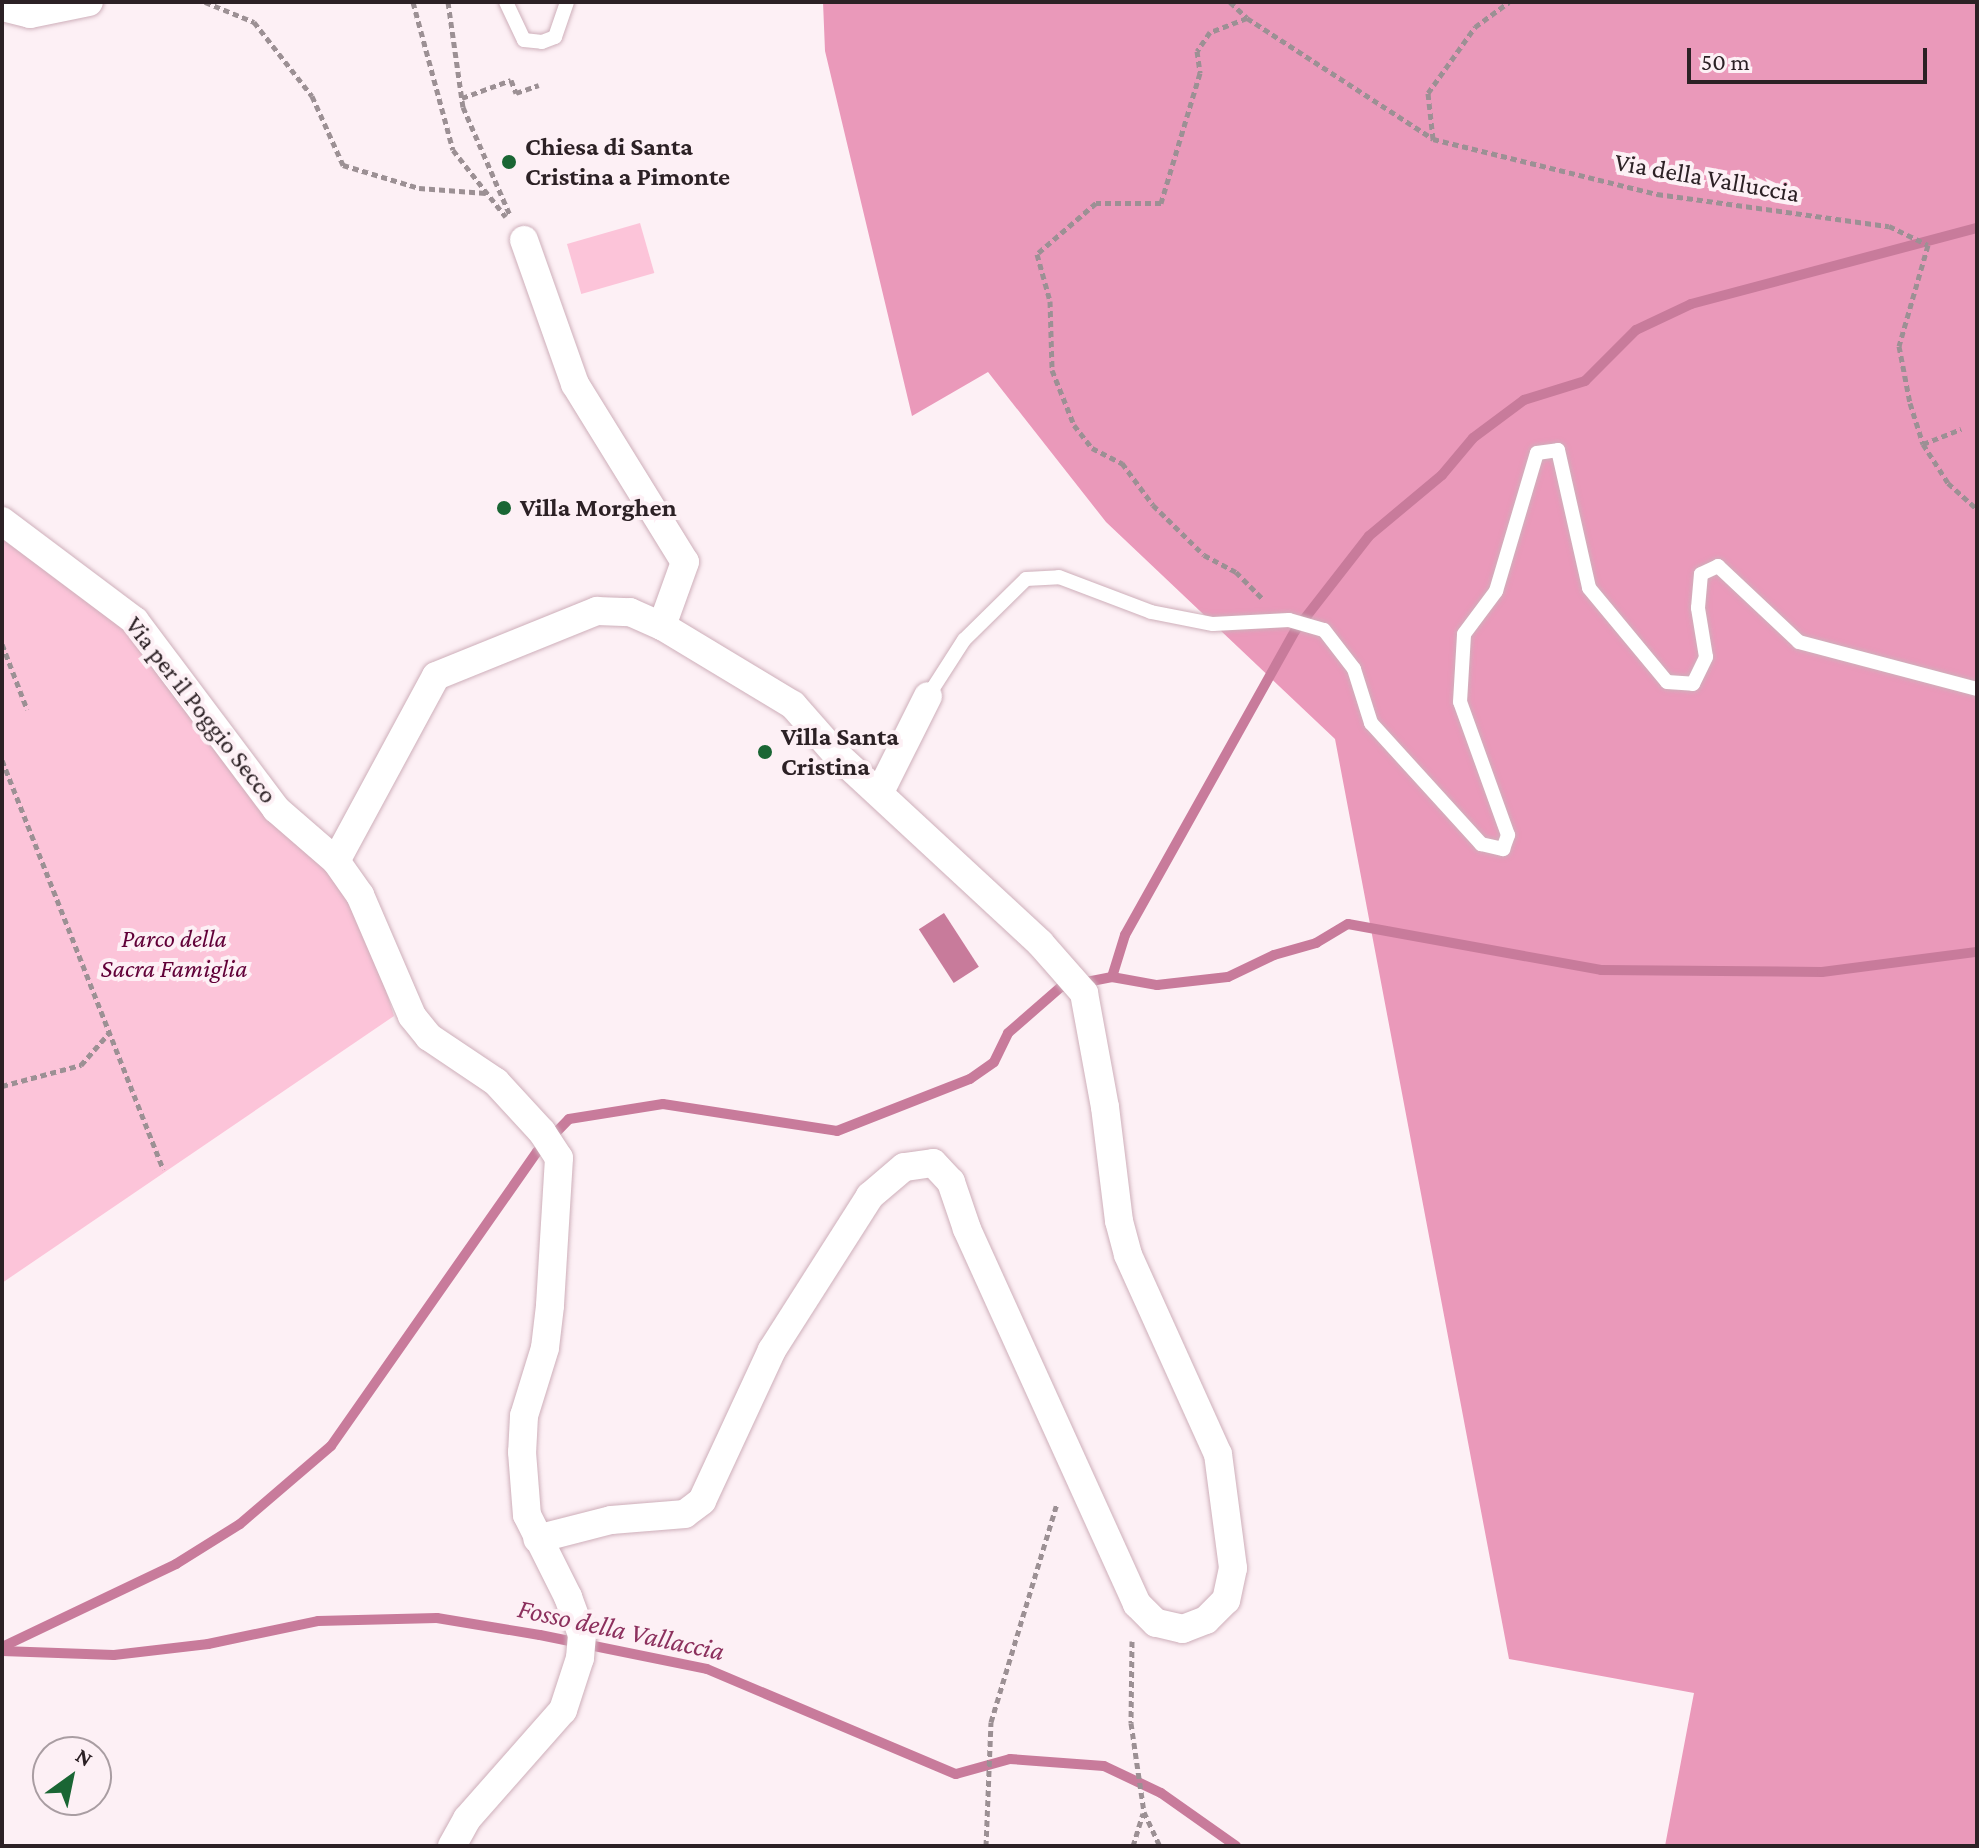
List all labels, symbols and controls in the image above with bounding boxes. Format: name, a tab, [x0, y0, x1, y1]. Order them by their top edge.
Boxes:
scale bar	[1691, 32, 1931, 82]
text: 50 m	[1701, 48, 1750, 75]
place label: Chiesa di Santa Cristina a Pimonte	[525, 131, 730, 192]
street label: Via della Valluccia	[1612, 146, 1802, 210]
marker: Chiesa di Santa Cristina a Pimonte	[500, 153, 518, 171]
place label: Villa Morghen	[520, 492, 677, 524]
marker: Villa Morghen	[495, 499, 513, 517]
street label: Via per il Poggio Secco	[118, 610, 284, 810]
place label: Villa Santa Cristina	[781, 721, 899, 782]
marker: Villa Santa Cristina	[756, 743, 774, 761]
park label: Parco della Sacra Famiglia	[101, 923, 247, 984]
water label: Fosso della Vallaccia	[514, 1592, 728, 1668]
north arrow	[32, 1736, 112, 1816]
text: N	[71, 1743, 97, 1772]

